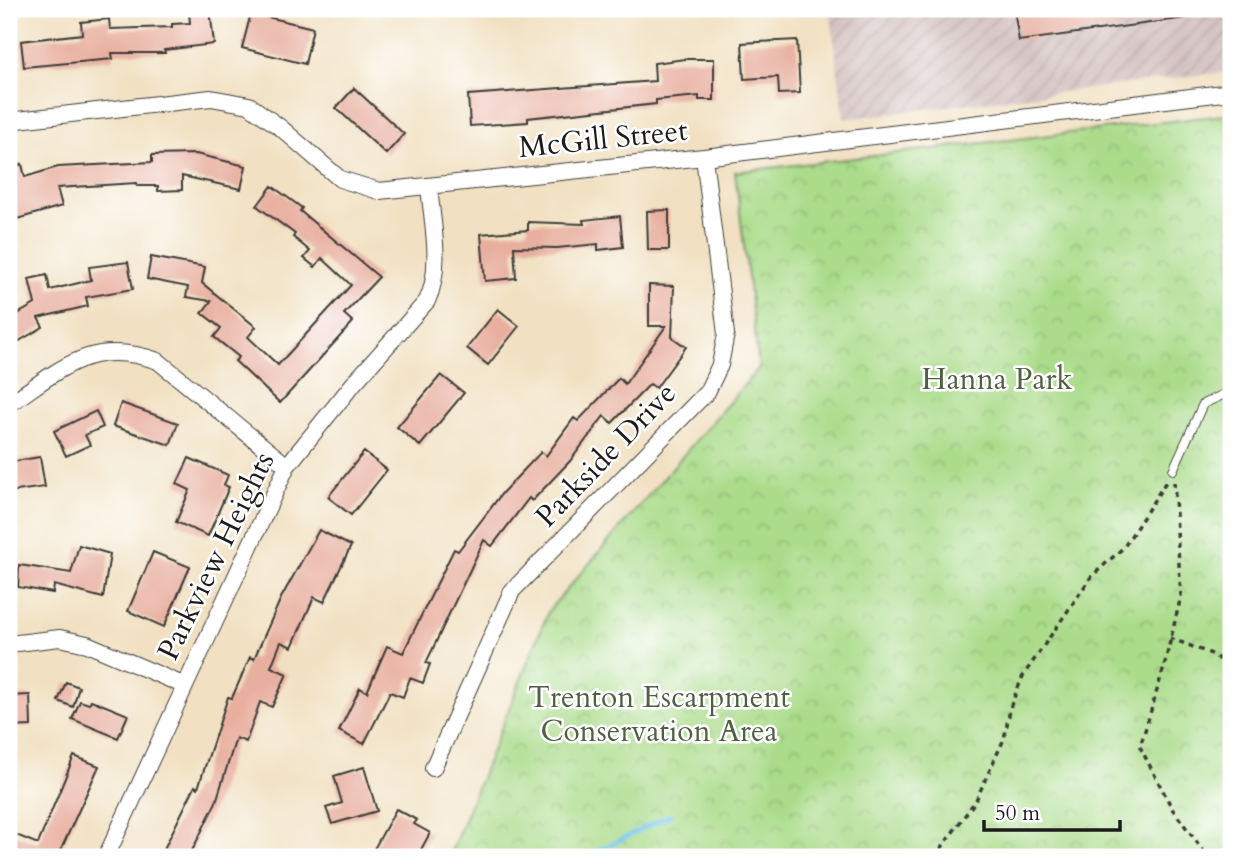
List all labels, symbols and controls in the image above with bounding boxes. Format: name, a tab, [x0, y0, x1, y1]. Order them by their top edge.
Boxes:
street label: McGill Street	[517, 110, 690, 168]
park label: Hanna Park	[922, 359, 1072, 400]
street label: Parkside Drive	[527, 374, 685, 536]
street label: Parkview Heights	[148, 445, 284, 667]
park label: Trenton Escarpment Conservation Area	[528, 677, 791, 752]
scale bar	[984, 789, 1121, 833]
text: 50 m	[995, 799, 1040, 828]

